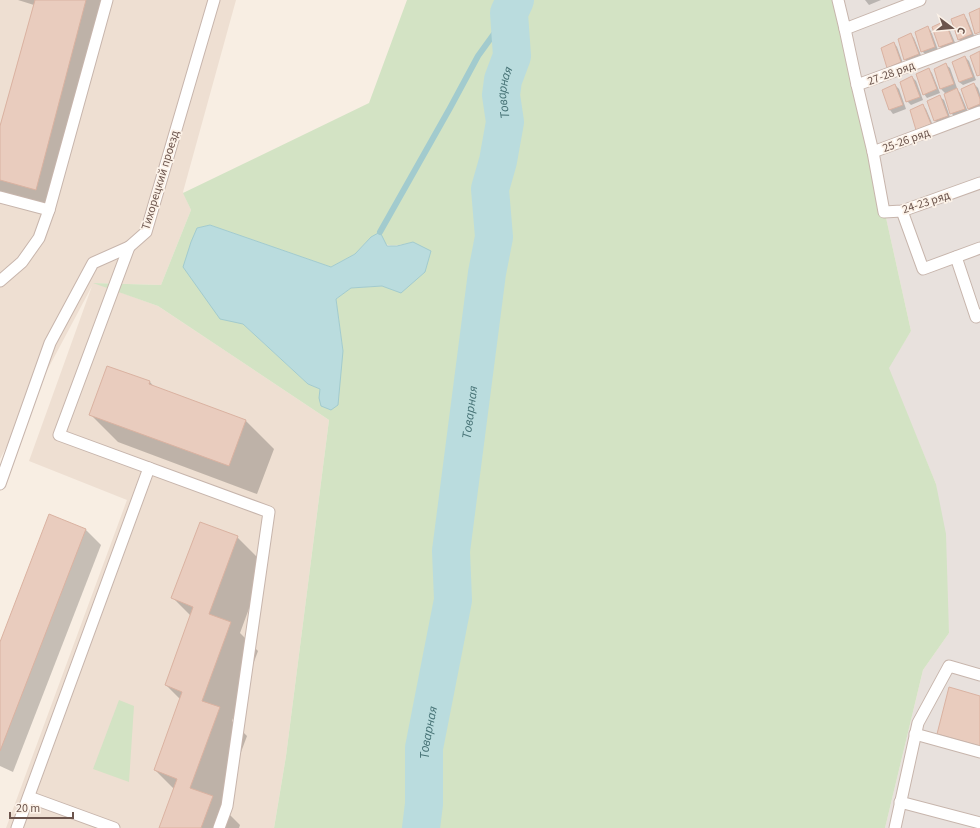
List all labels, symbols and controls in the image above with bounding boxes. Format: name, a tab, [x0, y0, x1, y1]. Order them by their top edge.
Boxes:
north arrow	[932, 8, 972, 48]
text: С	[953, 25, 969, 36]
street label: 27-28 ряд	[865, 57, 918, 90]
water label: Товарная	[493, 64, 517, 120]
street label: 25-26 ряд	[880, 124, 933, 157]
street label: Тихорецкий проезд	[137, 128, 184, 232]
street label: 24-23 ряд	[900, 187, 953, 218]
water label: Товарная	[458, 385, 482, 440]
water label: Товарная	[416, 705, 442, 759]
scale bar	[10, 794, 73, 820]
text: 20 m	[16, 800, 40, 817]

